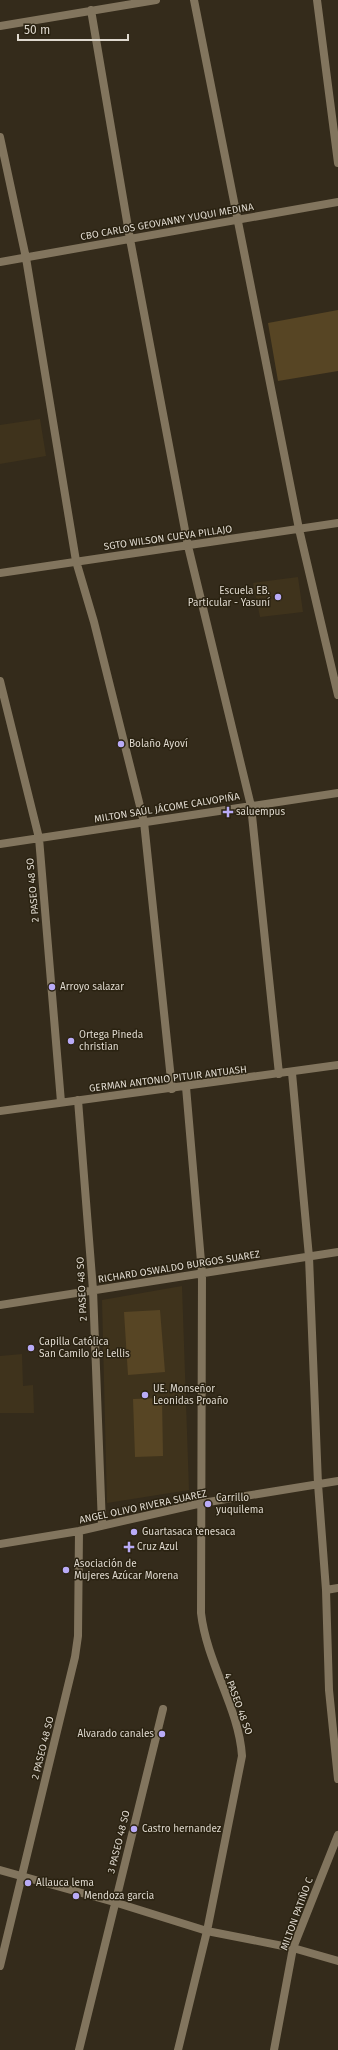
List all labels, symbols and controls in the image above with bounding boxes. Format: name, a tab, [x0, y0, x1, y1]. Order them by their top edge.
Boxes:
scale bar	[18, 16, 128, 42]
text: 50 m	[24, 23, 50, 37]
street label: CBO CARLOS GEOVANNY YUQUI MEDINA	[79, 201, 255, 243]
street label: SGTO WILSON CUEVA PILLAJO	[103, 523, 233, 553]
place label: Escuela EB. Particular - Yasuní	[188, 585, 270, 609]
marker: Escuela EB. Particular - Yasuní	[273, 592, 283, 602]
place label: Bolaño Ayoví	[129, 737, 188, 750]
marker: Bolaño Ayoví	[116, 739, 126, 749]
street label: MILTON SAÚL JÁCOME CALVOPIÑA	[93, 789, 241, 825]
place label: saluempus	[236, 806, 285, 818]
marker: saluempus	[223, 807, 233, 817]
street label: 2 PASEO 48 SO	[24, 857, 42, 923]
place label: Arroyo salazar	[60, 981, 124, 993]
marker: Arroyo salazar	[47, 982, 57, 992]
place label: Ortega Pineda christian	[79, 1029, 143, 1053]
marker: Ortega Pineda christian	[66, 1036, 76, 1046]
street label: GERMAN ANTONIO PITUIR ANTUASH	[88, 1063, 248, 1095]
street label: RICHARD OSWALDO BURGOS SUAREZ	[97, 1248, 261, 1286]
street label: 2 PASEO 48 SO	[74, 1256, 90, 1322]
place label: Capilla Católica San Camilo de Lellis	[39, 1336, 130, 1360]
marker: Capilla Católica San Camilo de Lellis	[26, 1343, 36, 1353]
place label: UE. Monseñor Leonidas Proaño	[153, 1383, 229, 1407]
marker: UE. Monseñor Leonidas Proaño	[140, 1390, 150, 1400]
street label: ANGEL OLIVO RIVERA SUAREZ	[78, 1488, 208, 1526]
place label: Carrillo yuquilema	[216, 1492, 264, 1516]
marker: Carrillo yuquilema	[203, 1499, 213, 1509]
place label: Guartasaca tenesaca	[142, 1526, 235, 1538]
marker: Guartasaca tenesaca	[129, 1527, 139, 1537]
place label: Cruz Azul	[137, 1541, 178, 1553]
marker: Cruz Azul	[124, 1542, 134, 1552]
place label: Asociación de Mujeres Azúcar Morena	[74, 1558, 179, 1582]
marker: Asociación de Mujeres Azúcar Morena	[61, 1565, 71, 1575]
street label: 4 PASEO 48 SO	[221, 1671, 255, 1737]
street label: 2 PASEO 48 SO	[29, 1715, 57, 1781]
place label: Alvarado canales	[78, 1728, 154, 1740]
marker: Alvarado canales	[157, 1729, 167, 1739]
street label: 3 PASEO 48 SO	[105, 1809, 133, 1875]
place label: Castro hernandez	[142, 1823, 222, 1835]
marker: Castro hernandez	[129, 1824, 139, 1834]
street label: MILTON PATIÑO C	[277, 1875, 316, 1952]
place label: Allauca lema	[36, 1877, 94, 1889]
marker: Allauca lema	[23, 1878, 33, 1888]
place label: Mendoza garcia	[84, 1890, 154, 1902]
marker: Mendoza garcia	[71, 1891, 81, 1901]

